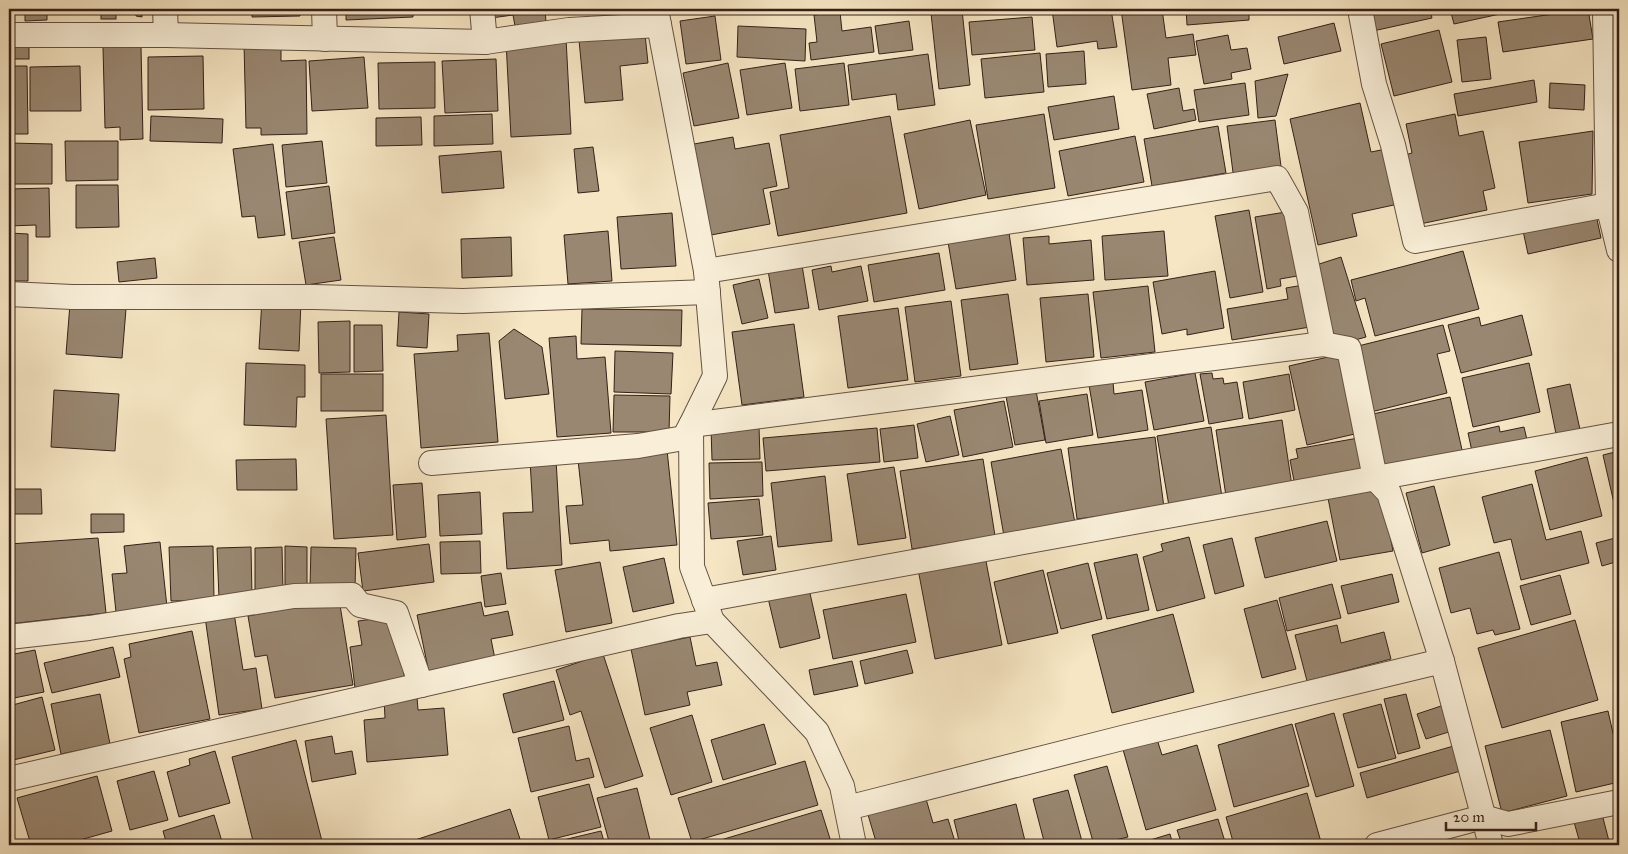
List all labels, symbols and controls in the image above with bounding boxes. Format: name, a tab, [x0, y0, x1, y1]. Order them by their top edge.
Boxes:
scale bar	[1446, 799, 1536, 831]
text: 20 m	[1453, 808, 1485, 826]

